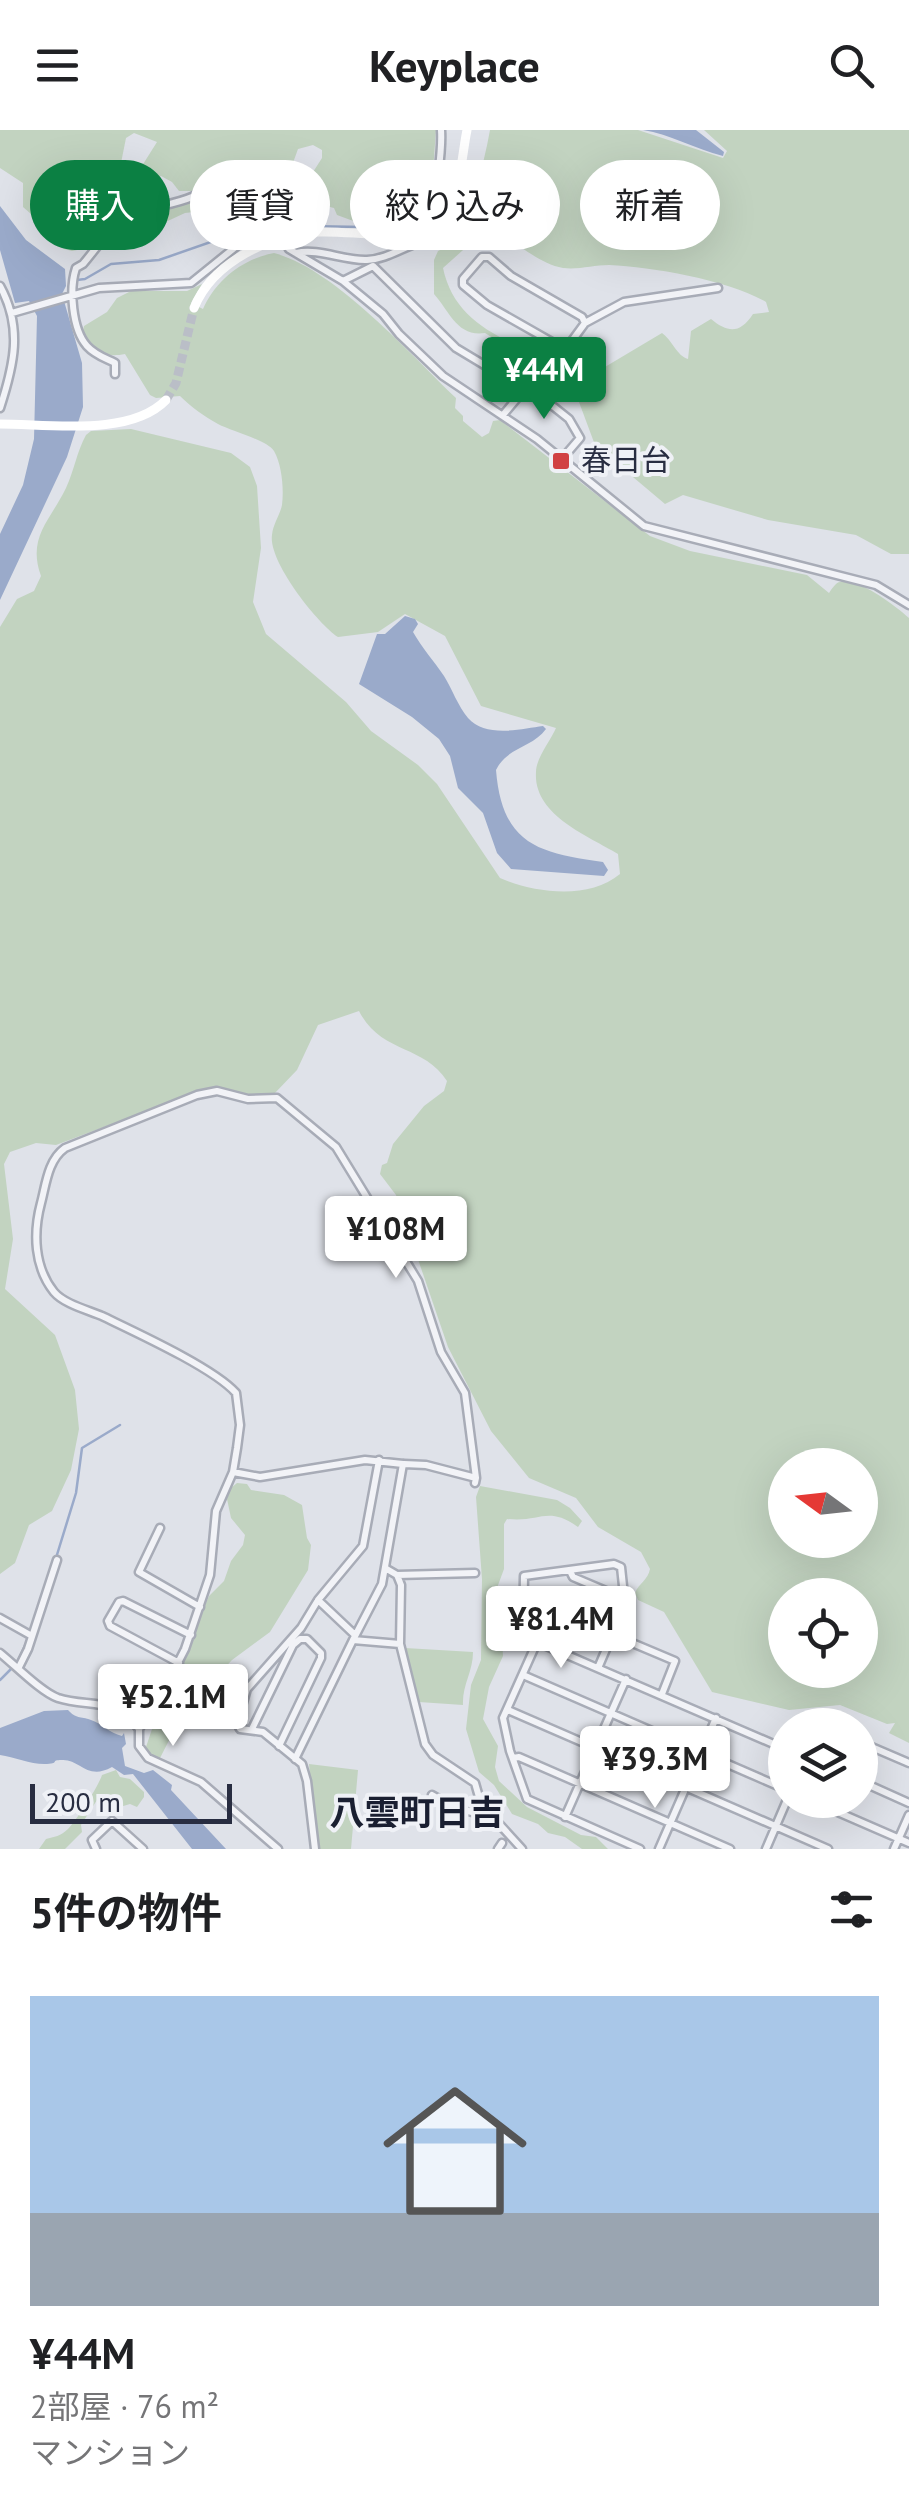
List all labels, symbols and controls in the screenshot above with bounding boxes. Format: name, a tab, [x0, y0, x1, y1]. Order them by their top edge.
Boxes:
text: Keyplace	[369, 36, 540, 94]
icon: menu	[30, 38, 85, 93]
icon: search	[824, 38, 879, 93]
chip: 購入	[30, 160, 170, 250]
chip: 賃貸	[190, 160, 330, 250]
chip: 絞り込み	[350, 160, 560, 250]
chip: 新着	[580, 160, 720, 250]
pin: ¥44M	[485, 337, 603, 422]
text: ¥44M	[504, 348, 584, 390]
place label: 春日台	[581, 440, 671, 479]
marker: 春日台	[550, 450, 572, 472]
pin: ¥108M	[326, 1196, 466, 1281]
text: ¥108M	[347, 1207, 445, 1249]
north arrow	[768, 1448, 878, 1558]
map controls	[768, 1448, 878, 1818]
button: locate	[768, 1578, 878, 1688]
pin: ¥81.4M	[480, 1586, 642, 1671]
text: ¥81.4M	[508, 1597, 614, 1639]
pin: ¥52.1M	[92, 1664, 254, 1749]
text: ¥52.1M	[120, 1675, 226, 1717]
button: layers	[768, 1708, 878, 1818]
pin: ¥39.3M	[574, 1726, 736, 1811]
text: ¥39.3M	[602, 1737, 708, 1779]
scale bar	[30, 1779, 232, 1824]
text: 200 m	[45, 1783, 121, 1820]
district label: 八雲町日吉	[329, 1789, 505, 1835]
icon: filters	[824, 1882, 879, 1937]
text: 5件の物件	[30, 1885, 222, 1940]
icon: home	[365, 2061, 545, 2241]
text: ¥44M	[30, 2326, 135, 2381]
text: 2部屋 · 76 m²	[30, 2385, 219, 2427]
text: マンション	[30, 2431, 190, 2473]

